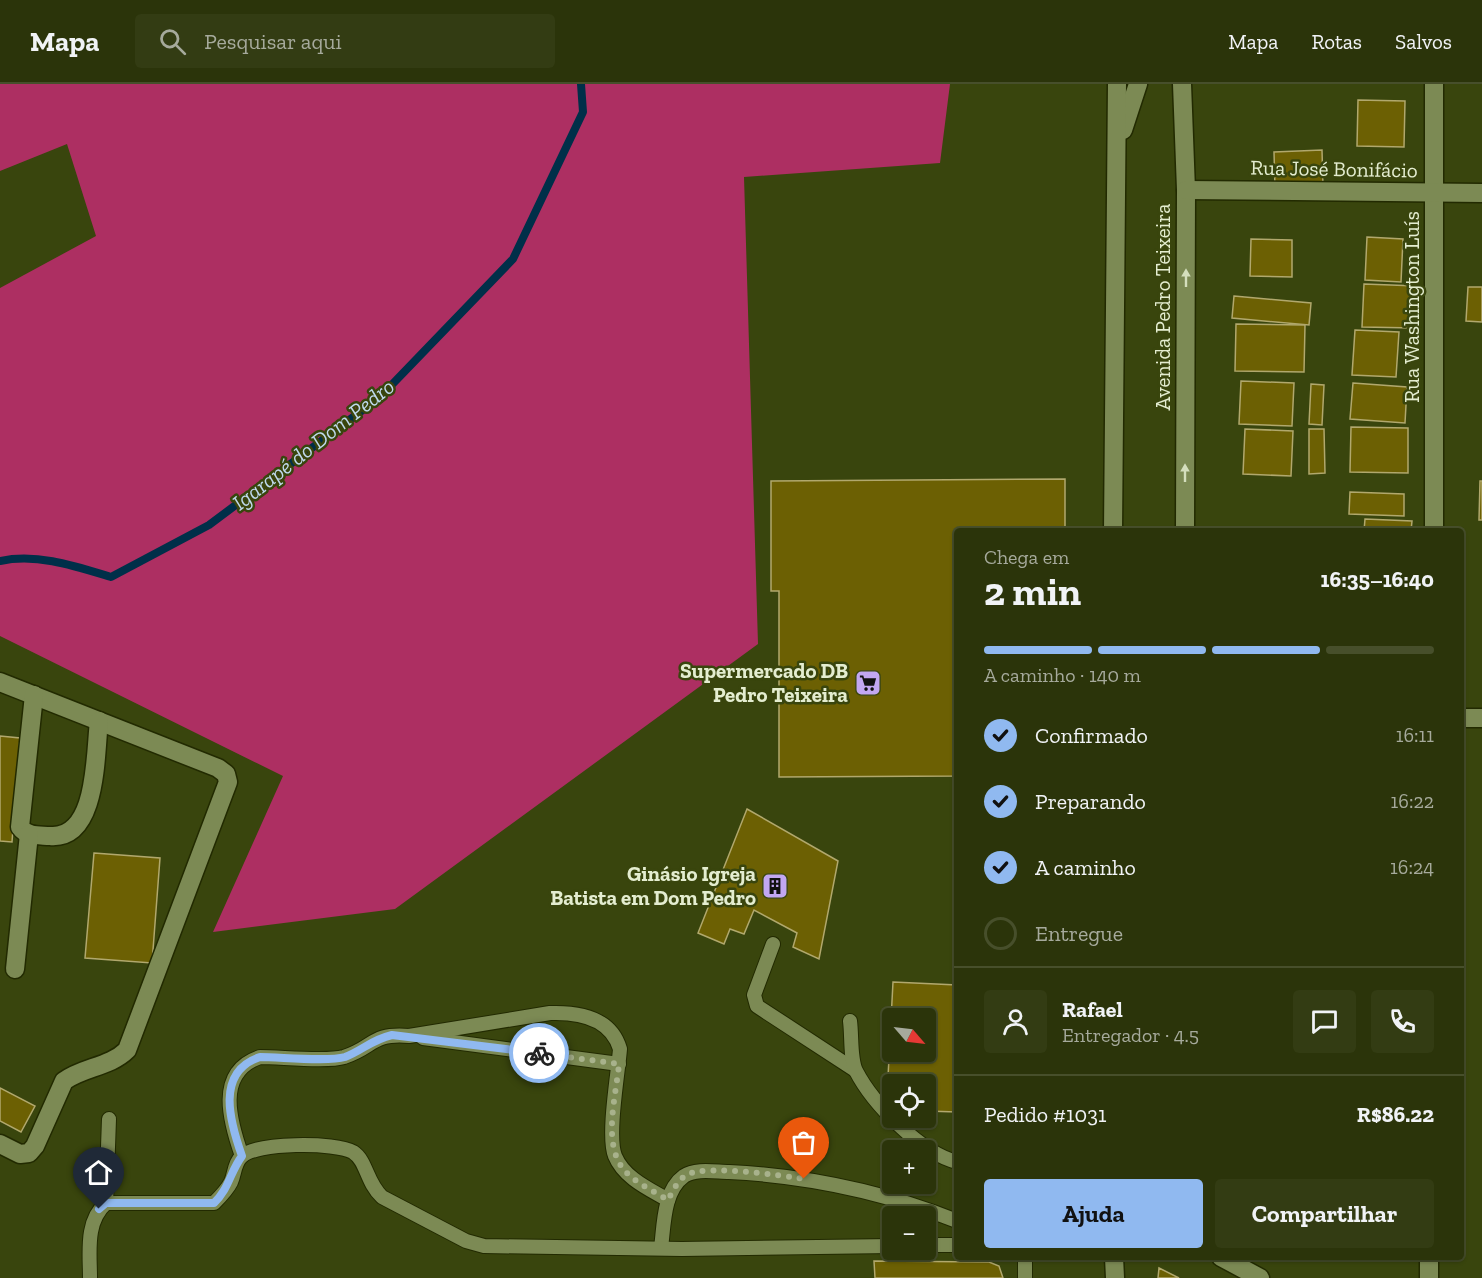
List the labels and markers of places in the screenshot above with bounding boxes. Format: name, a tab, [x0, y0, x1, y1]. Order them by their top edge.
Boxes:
place label: Supermercado DB Pedro Teixeira	[680, 658, 848, 707]
supermarket icon: Supermercado DB Pedro Teixeira	[853, 668, 883, 698]
place label: Ginásio Igreja Batista em Dom Pedro	[550, 861, 756, 910]
building icon: Ginásio Igreja Batista em Dom Pedro	[760, 871, 790, 901]
pin	[778, 1117, 829, 1179]
pin	[73, 1147, 124, 1209]

